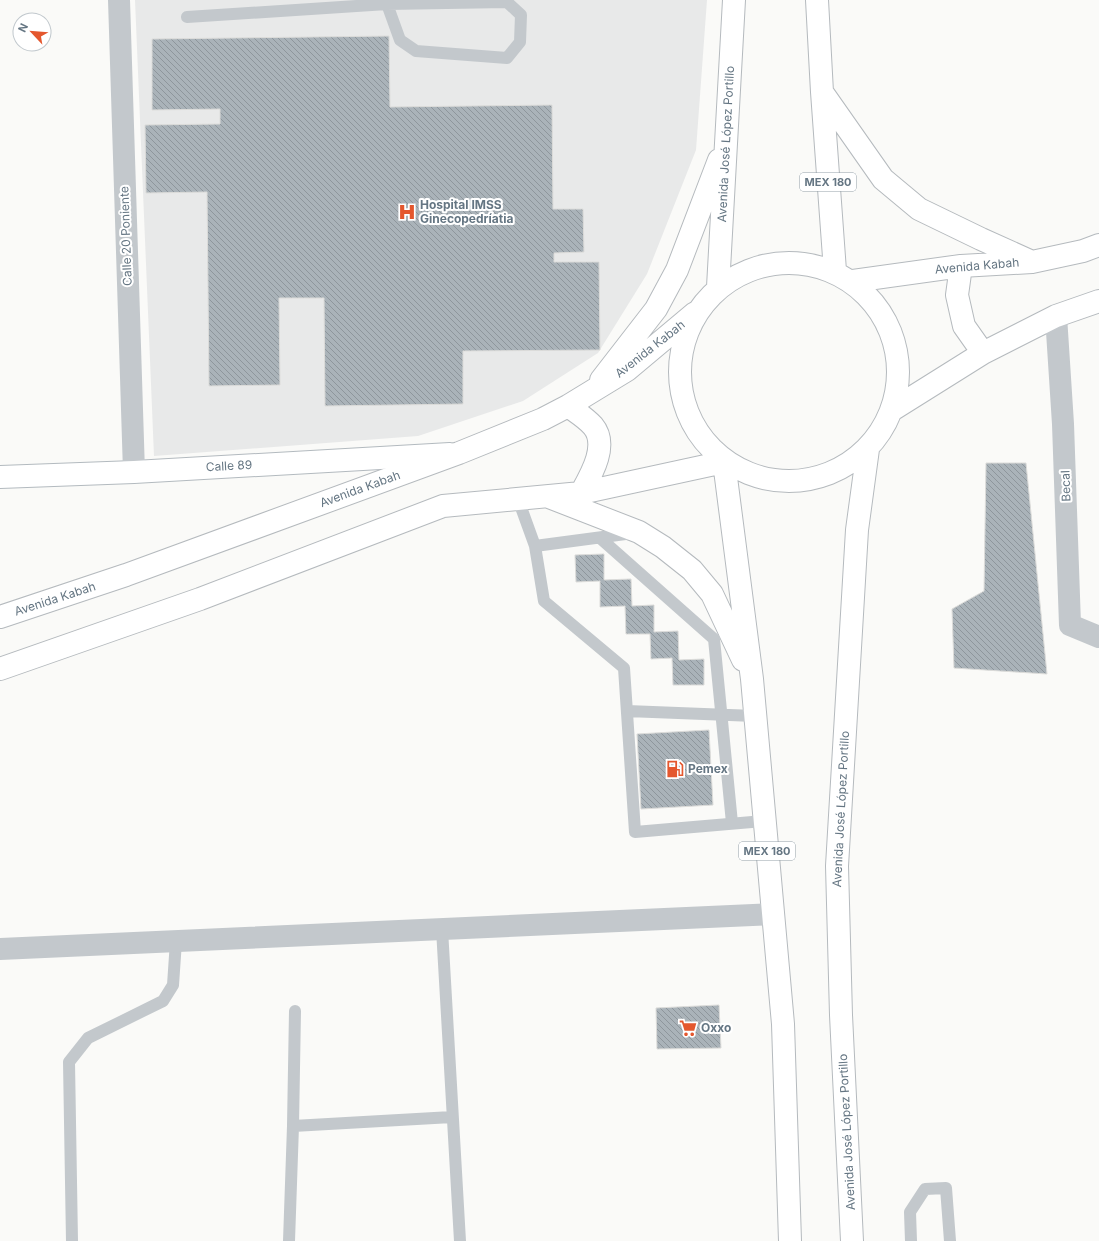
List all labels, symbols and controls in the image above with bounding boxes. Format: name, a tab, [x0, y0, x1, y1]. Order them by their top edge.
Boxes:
north arrow	[12, 12, 52, 52]
text: N	[15, 21, 31, 34]
street label: Avenida José López Portillo	[714, 65, 737, 223]
road number: MEX 180	[800, 173, 856, 191]
street label: Calle 20 Poniente	[116, 186, 135, 286]
place label: Hospital IMSS Ginecopedríatia	[420, 197, 513, 226]
hospital icon: Hospital IMSS Ginecopedríatia	[397, 202, 417, 222]
street label: Avenida Kabah	[934, 254, 1020, 277]
street label: Avenida Kabah	[612, 317, 688, 381]
street label: Calle 89	[205, 457, 253, 474]
street label: Avenida Kabah	[318, 467, 402, 510]
street label: Becal	[1057, 470, 1074, 502]
street label: Avenida Kabah	[12, 578, 97, 619]
street label: Avenida José López Portillo	[829, 730, 852, 888]
fuel station icon: Pemex	[665, 759, 685, 779]
place label: Pemex	[688, 761, 728, 776]
road number: MEX 180	[739, 842, 795, 860]
supermarket icon: Oxxo	[678, 1018, 698, 1038]
place label: Oxxo	[701, 1020, 731, 1035]
street label: Avenida José López Portillo	[835, 1053, 858, 1211]

